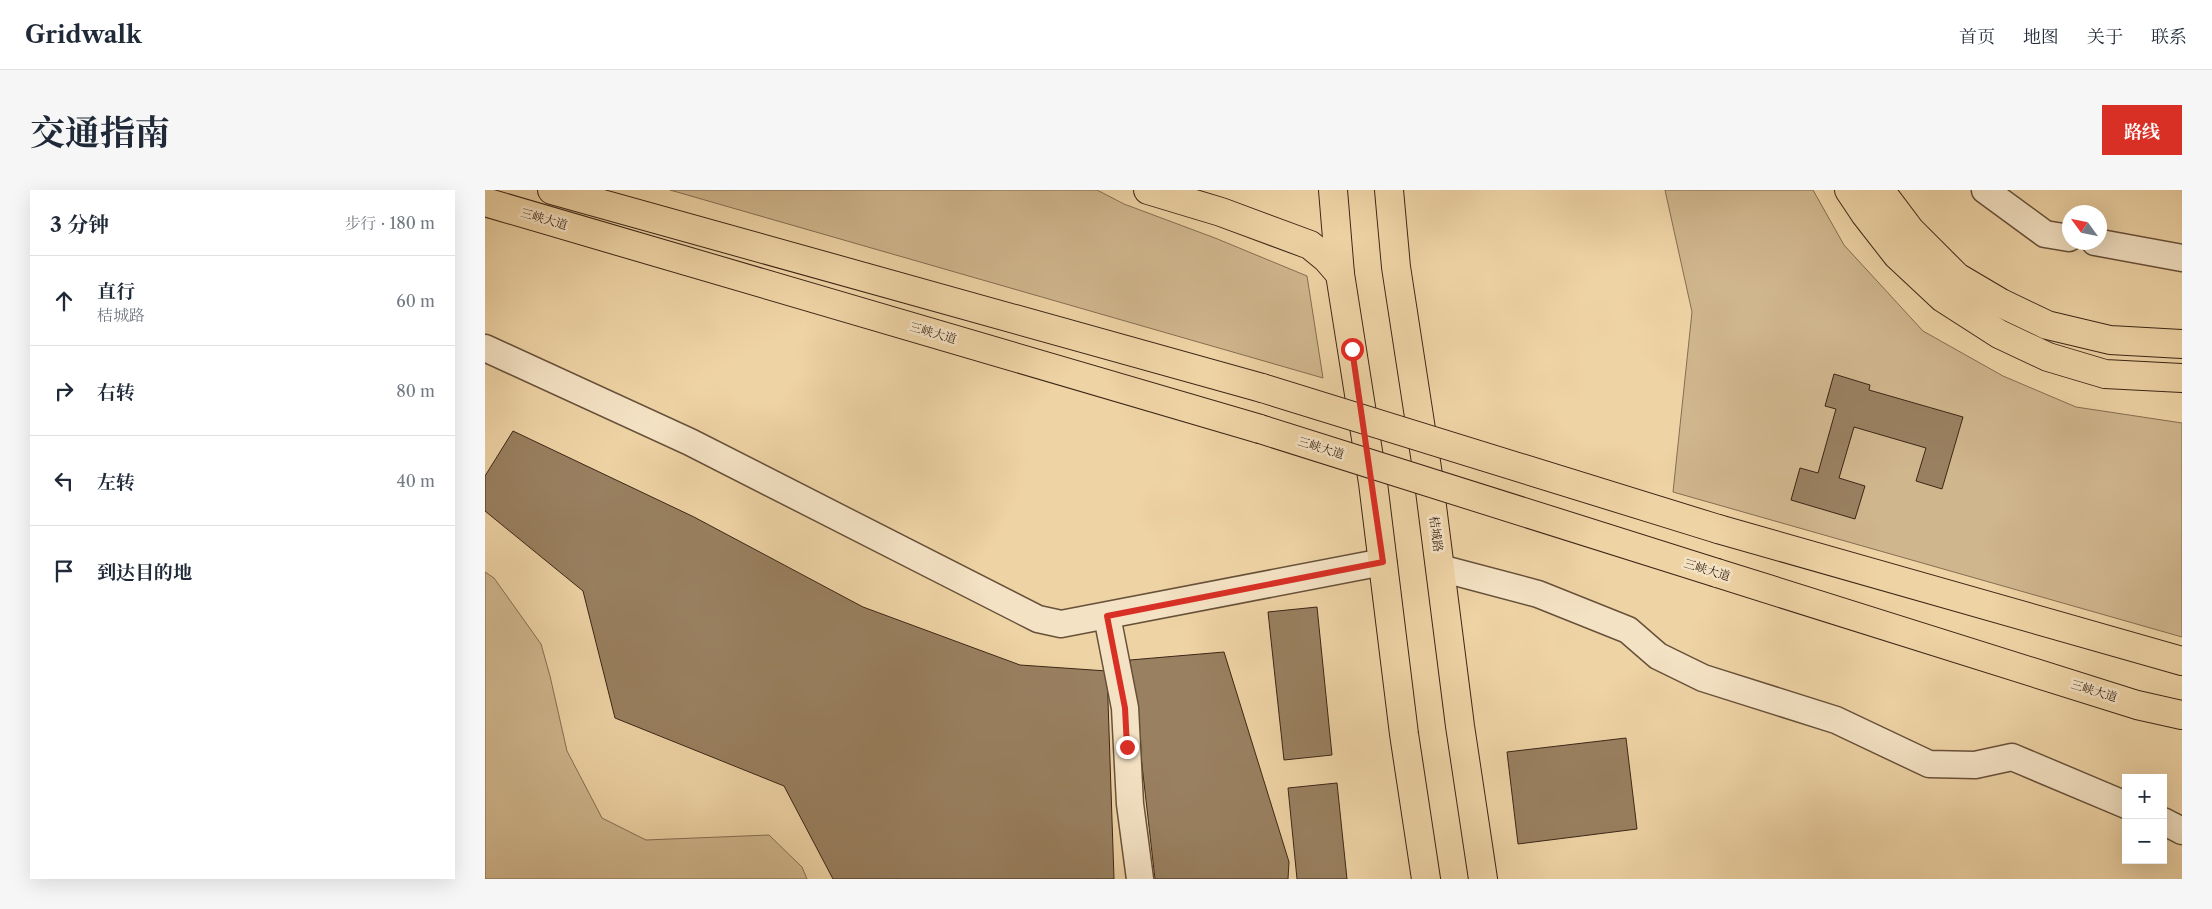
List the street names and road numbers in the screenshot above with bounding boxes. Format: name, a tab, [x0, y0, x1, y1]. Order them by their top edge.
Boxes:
street label: 三峡大道	[519, 205, 569, 232]
street label: 三峡大道	[908, 319, 958, 346]
street label: 三峡大道	[1296, 433, 1346, 462]
street label: 桔城路	[1427, 515, 1446, 553]
street label: 三峡大道	[1682, 555, 1732, 584]
street label: 三峡大道	[2069, 676, 2119, 705]

